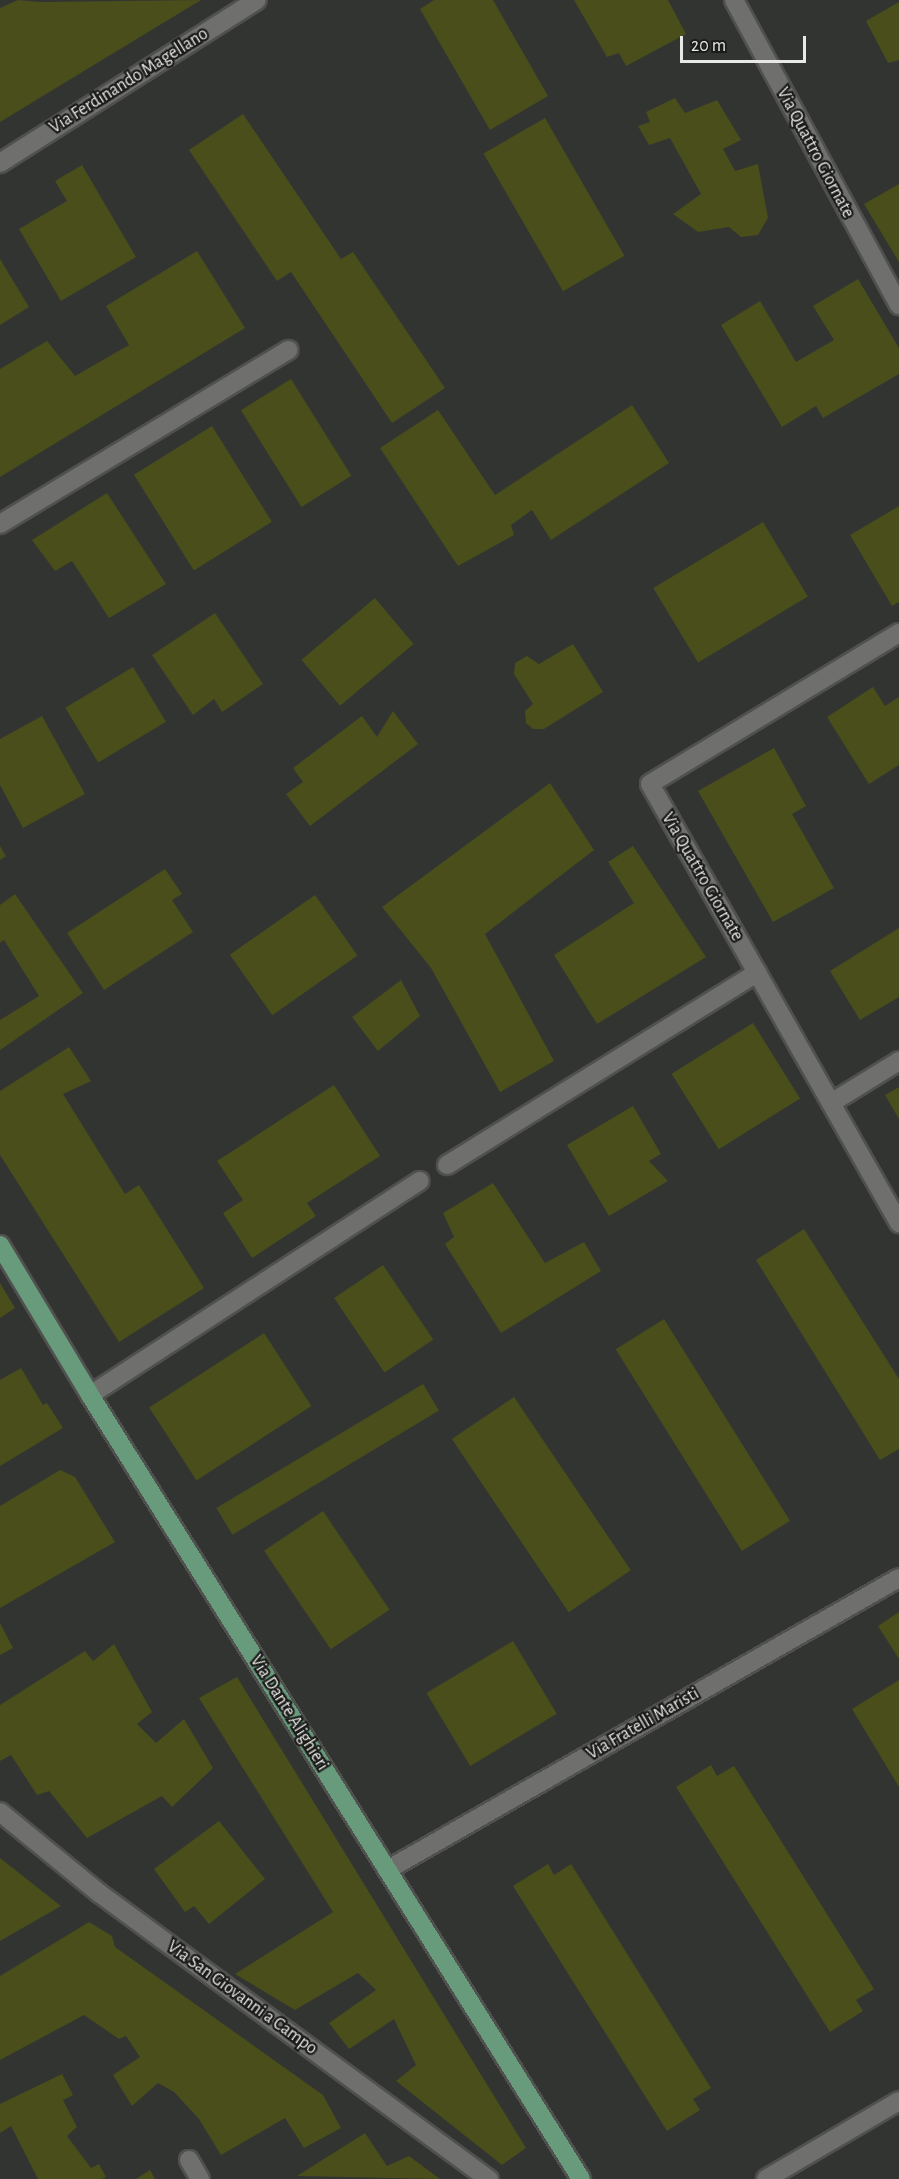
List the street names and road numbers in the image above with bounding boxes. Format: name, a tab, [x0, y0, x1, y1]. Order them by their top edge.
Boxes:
street label: Via Ferdinando Magellano	[46, 23, 212, 139]
street label: Via Quattro Giornate	[771, 84, 859, 222]
street label: Via Quattro Giornate	[656, 809, 748, 945]
street label: Via Dante Alighieri	[245, 1651, 333, 1775]
street label: Via Fratelli Maristi	[583, 1683, 703, 1765]
street label: Via San Giovanni a Campo	[163, 1936, 321, 2060]

